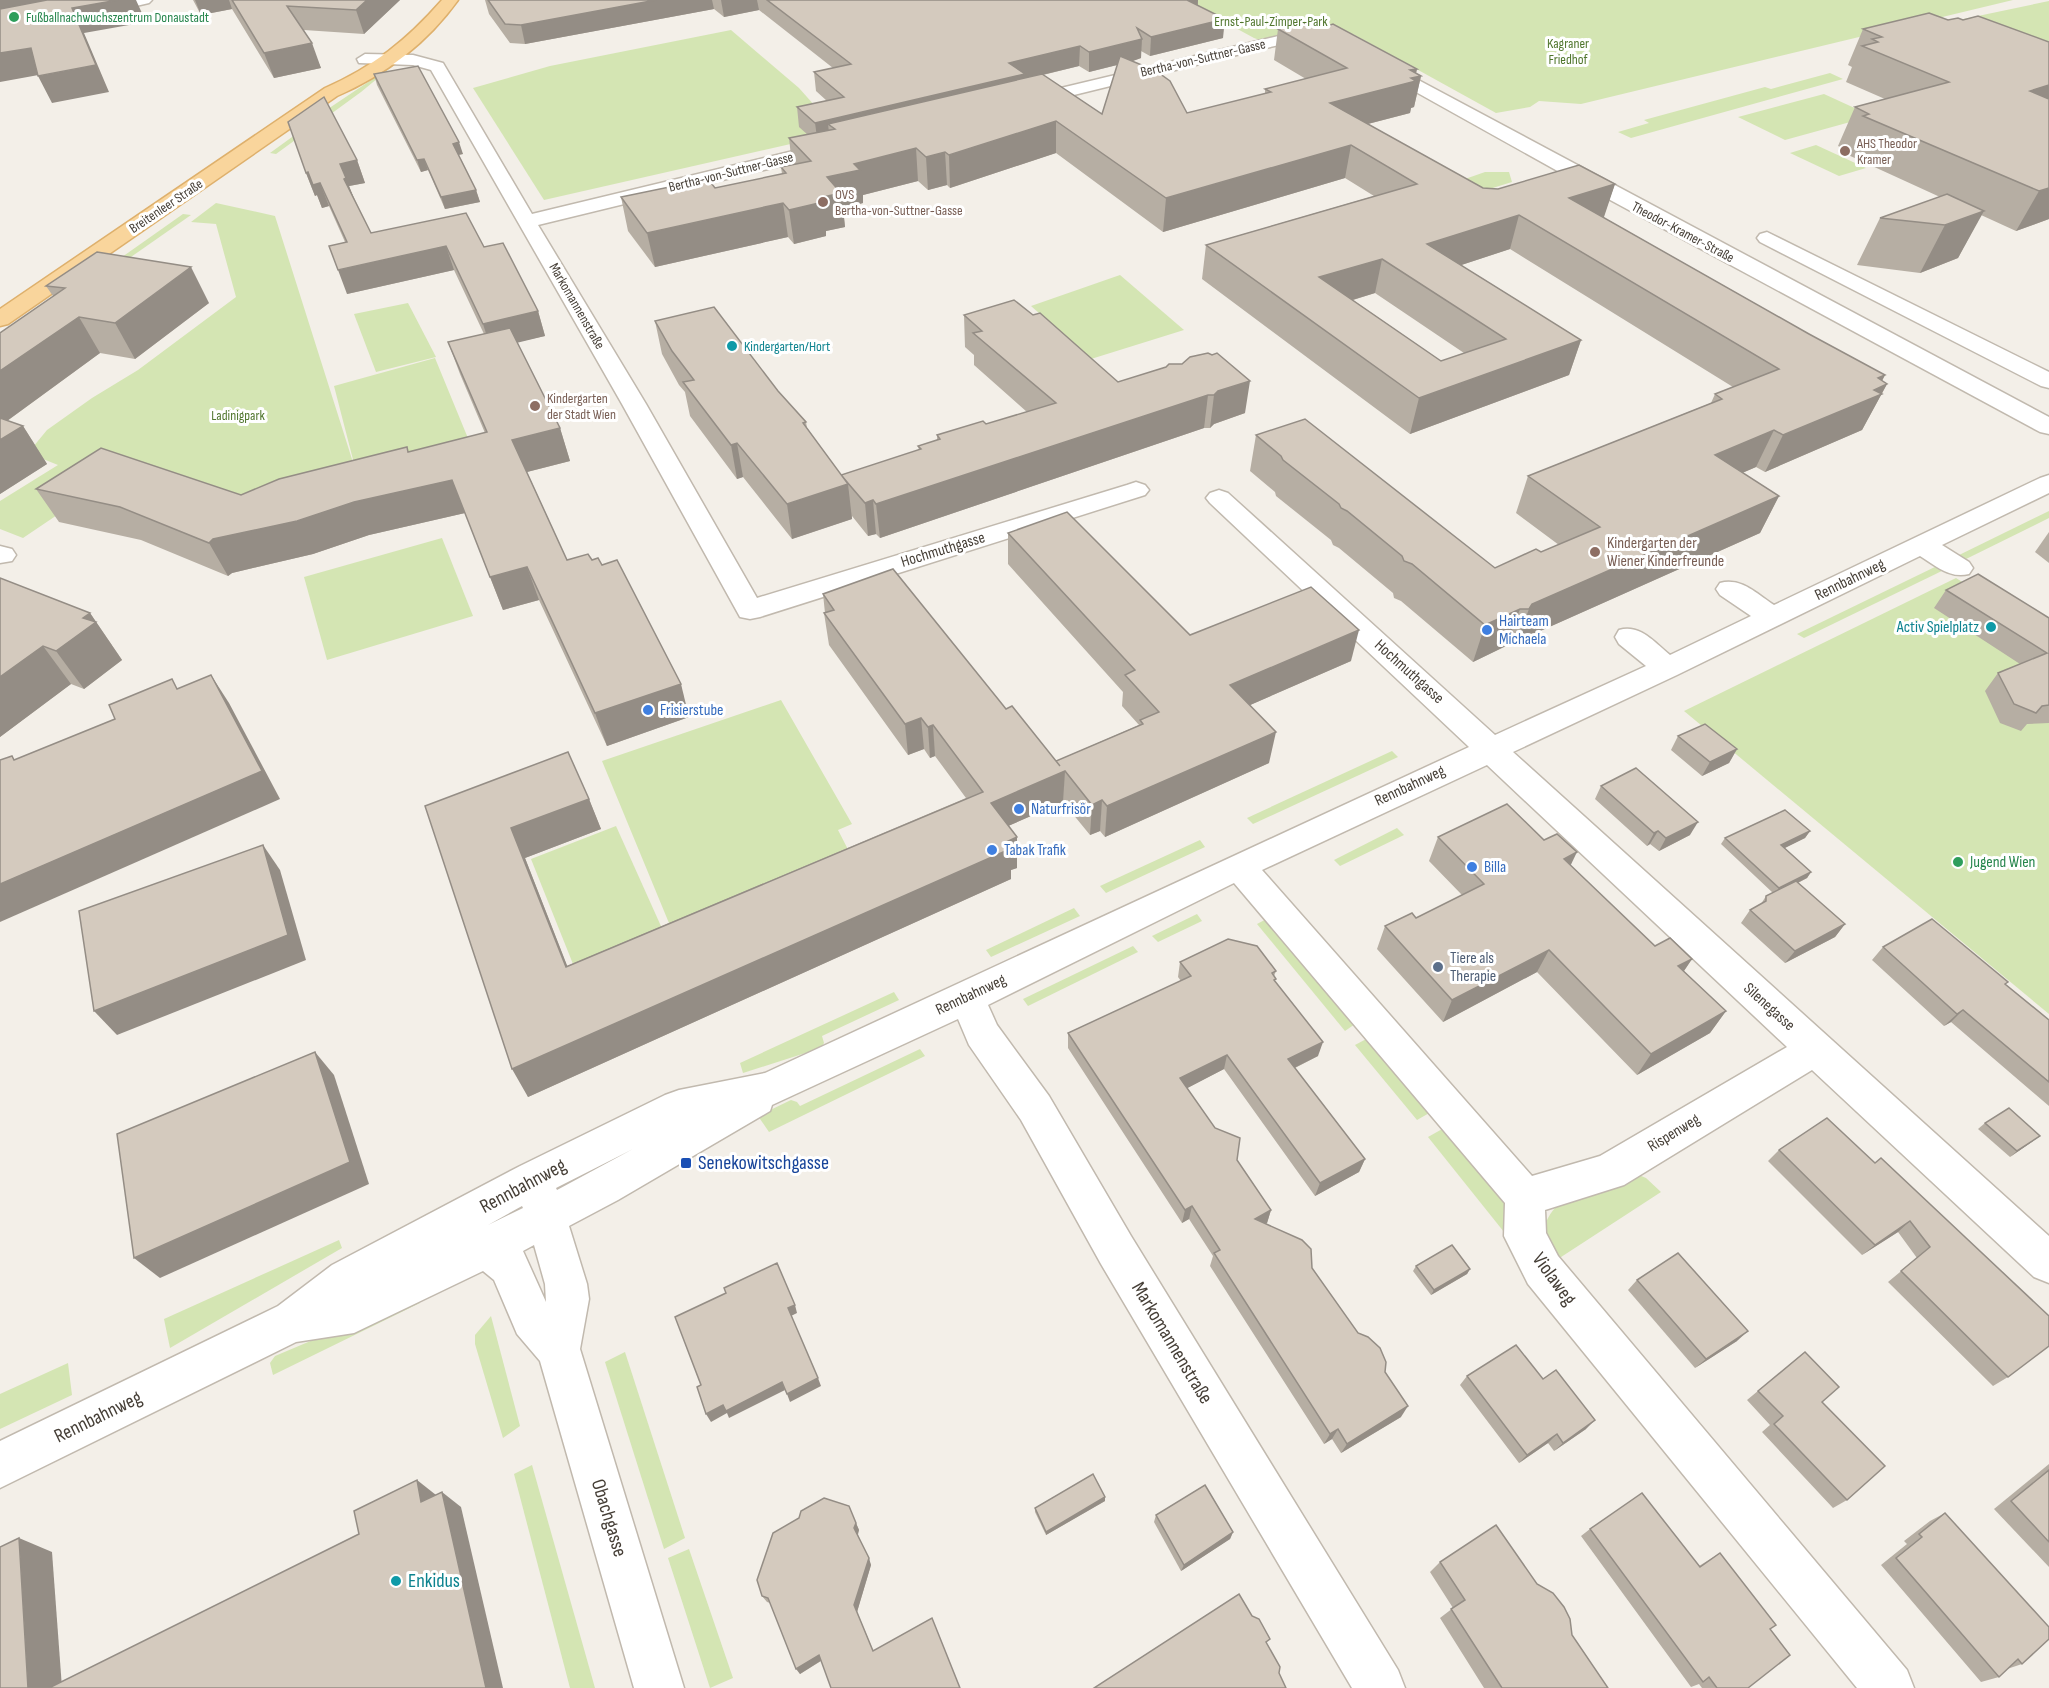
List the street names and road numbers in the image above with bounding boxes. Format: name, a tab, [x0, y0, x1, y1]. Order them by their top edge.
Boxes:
street label: Bertha-von-Suttner-Gasse	[1139, 35, 1267, 81]
street label: Bertha-von-Suttner-Gasse	[667, 148, 795, 196]
street label: Breitenleer Straße	[126, 175, 206, 237]
street label: Theodor-Kramer-Straße	[1629, 198, 1737, 266]
street label: Markomannenstraße	[545, 260, 609, 352]
street label: Hochmuthgasse	[899, 528, 987, 572]
street label: Rennbahnweg	[1812, 555, 1888, 605]
street label: Hochmuthgasse	[1370, 636, 1448, 708]
street label: Rennbahnweg	[1372, 761, 1448, 811]
street label: Rennbahnweg	[933, 970, 1009, 1020]
street label: Silenegasse	[1739, 979, 1799, 1035]
street label: Rispenweg	[1644, 1110, 1704, 1156]
street label: Rennbahnweg	[476, 1153, 570, 1219]
street label: Violaweg	[1527, 1248, 1581, 1310]
street label: Markomannenstraße	[1126, 1278, 1218, 1408]
street label: Rennbahnweg	[50, 1386, 146, 1448]
street label: Obachgasse	[586, 1476, 632, 1560]

